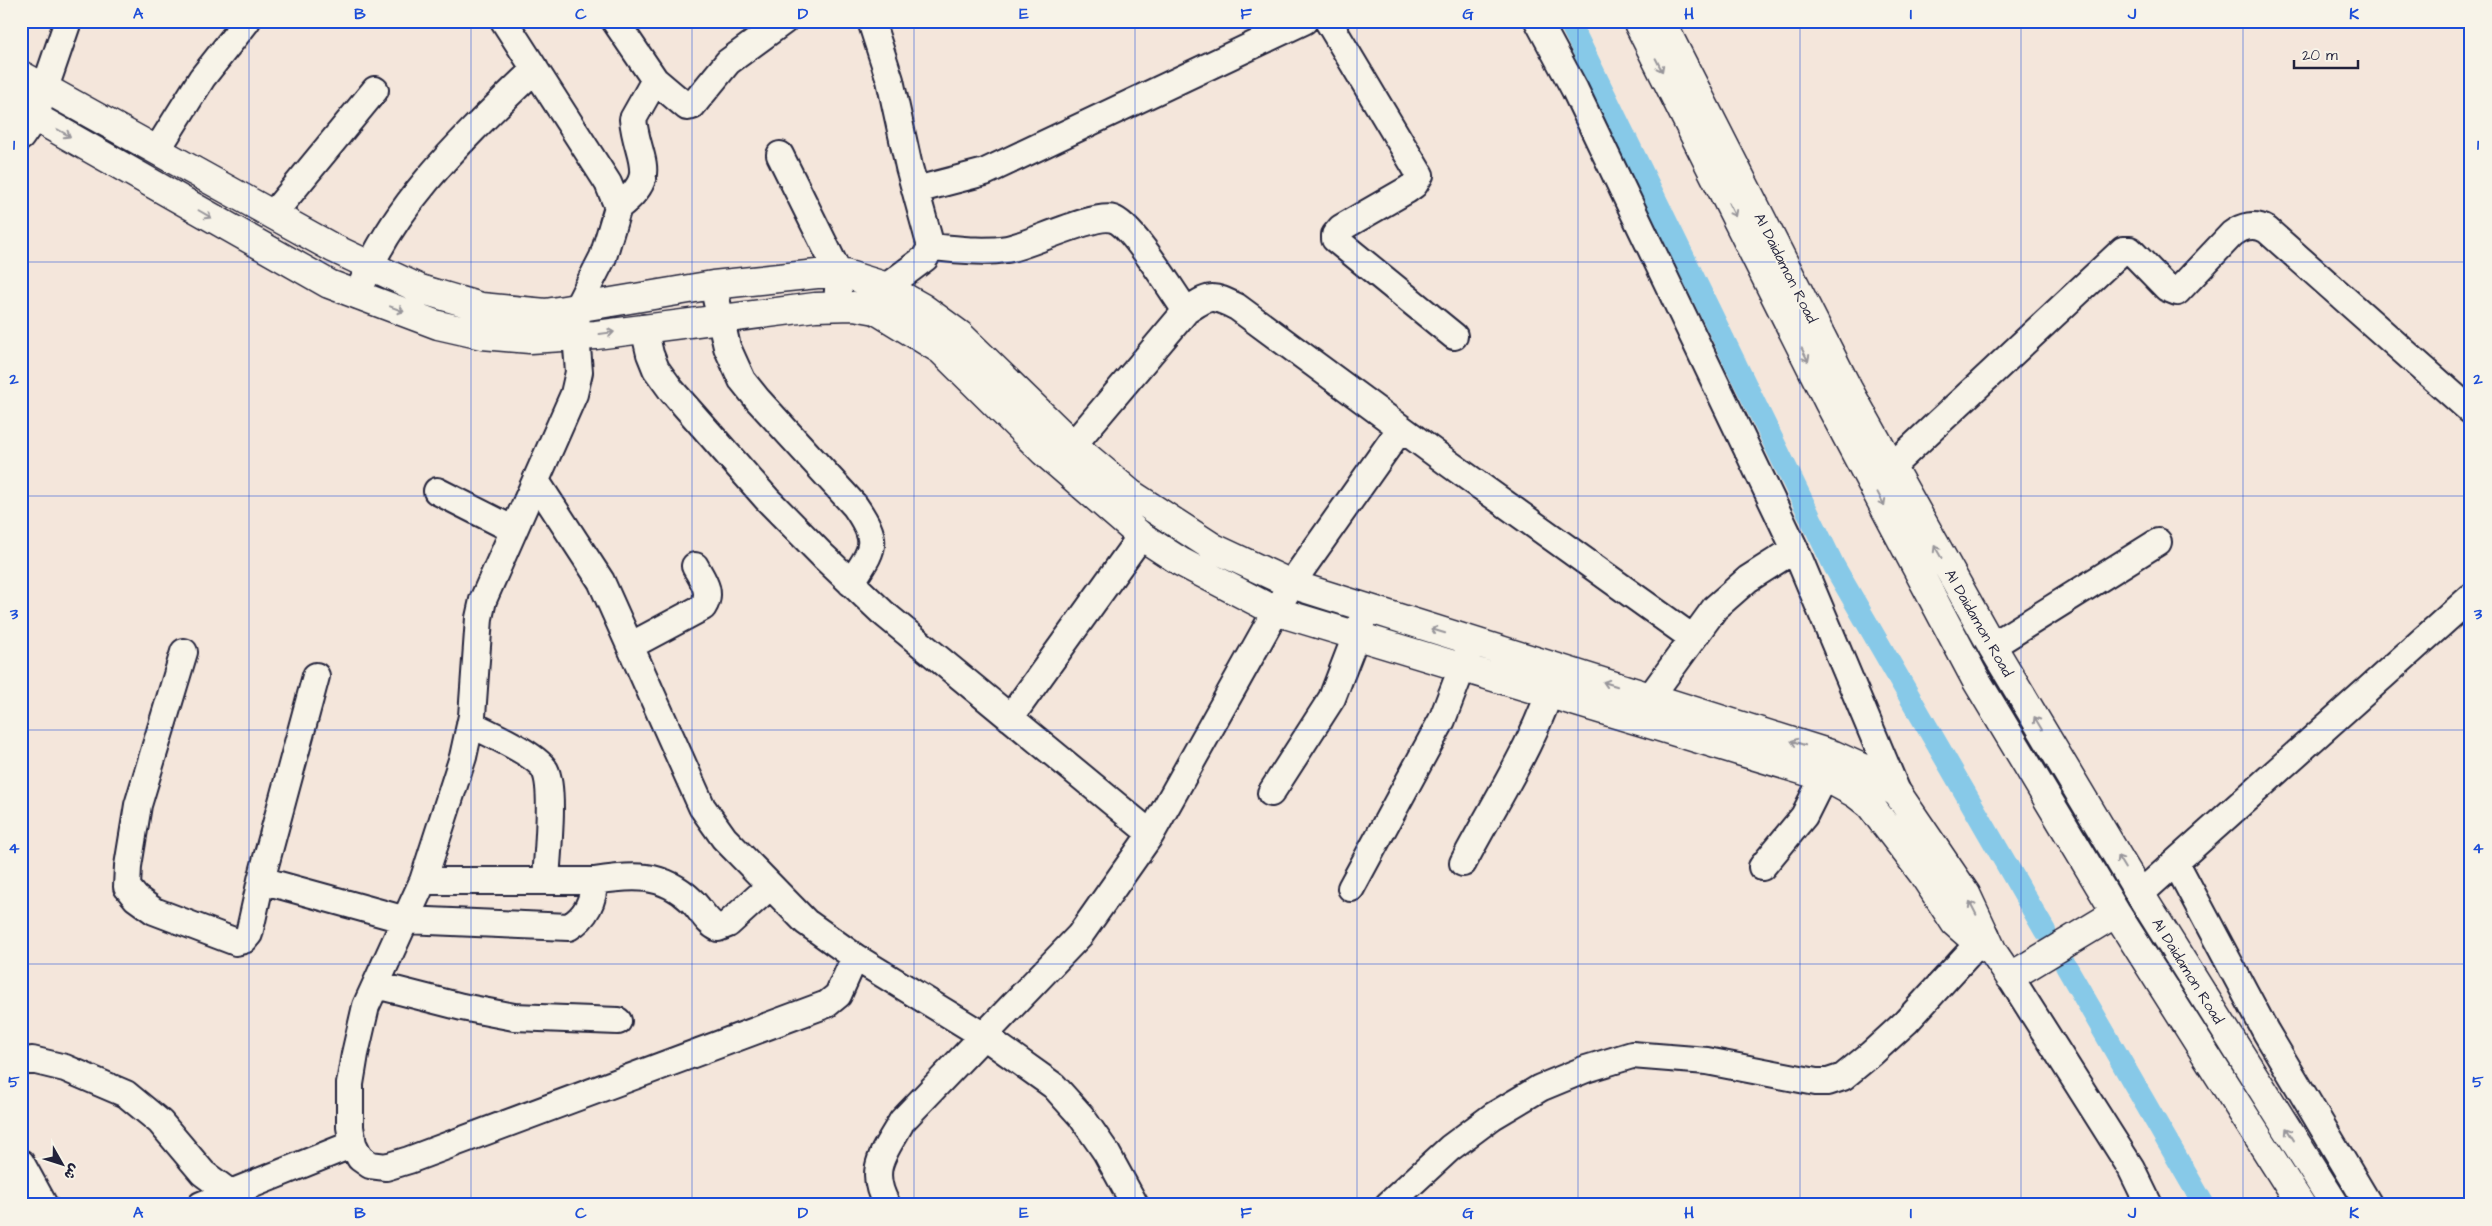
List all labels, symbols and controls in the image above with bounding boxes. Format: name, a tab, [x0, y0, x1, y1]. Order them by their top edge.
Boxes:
text: A	[133, 3, 144, 25]
text: B	[354, 3, 366, 25]
text: C	[575, 3, 587, 25]
text: D	[798, 3, 809, 25]
text: E	[1019, 3, 1029, 25]
text: F	[1240, 3, 1252, 25]
text: G	[1462, 3, 1474, 25]
text: H	[1684, 3, 1694, 25]
text: I	[1910, 3, 1912, 25]
text: J	[2127, 3, 2137, 25]
text: K	[2349, 3, 2359, 25]
scale bar	[2294, 38, 2358, 70]
text: 20 m	[2302, 45, 2338, 66]
one-way arrow	[1655, 57, 1664, 72]
one-way arrow	[56, 129, 71, 138]
text: 1	[13, 134, 16, 156]
text: 1	[2477, 134, 2480, 156]
one-way arrow	[1728, 202, 1737, 217]
one-way arrow	[197, 209, 212, 219]
street label: Al Daidamon Road	[1749, 210, 1823, 327]
one-way arrow	[389, 305, 404, 314]
one-way arrow	[599, 328, 615, 338]
one-way arrow	[1801, 347, 1810, 362]
text: 2	[8, 368, 19, 390]
text: 2	[2472, 368, 2483, 390]
one-way arrow	[1876, 491, 1886, 506]
one-way arrow	[1933, 546, 1943, 560]
street label: Al Daidamon Road	[1939, 566, 2018, 681]
text: 3	[9, 603, 19, 625]
text: 3	[2473, 603, 2483, 625]
one-way arrow	[1430, 626, 1446, 636]
one-way arrow	[1602, 678, 1618, 688]
one-way arrow	[2032, 716, 2042, 730]
one-way arrow	[1790, 738, 1806, 748]
text: 4	[9, 837, 20, 859]
text: 4	[2473, 837, 2484, 859]
one-way arrow	[2115, 856, 2125, 870]
one-way arrow	[1968, 901, 1977, 916]
street label: Al Daidamon Road	[2147, 914, 2229, 1028]
text: 5	[8, 1071, 20, 1093]
text: 5	[2472, 1071, 2484, 1093]
one-way arrow	[2284, 1128, 2294, 1142]
north arrow	[38, 1138, 88, 1188]
text: ش	[59, 1159, 84, 1184]
text: A	[133, 1202, 144, 1224]
text: B	[354, 1202, 366, 1224]
text: C	[575, 1202, 587, 1224]
text: D	[798, 1202, 809, 1224]
text: E	[1019, 1202, 1029, 1224]
text: F	[1240, 1202, 1252, 1224]
text: G	[1462, 1202, 1474, 1224]
text: H	[1684, 1202, 1694, 1224]
text: I	[1910, 1202, 1912, 1224]
text: J	[2127, 1202, 2137, 1224]
text: K	[2349, 1202, 2359, 1224]

